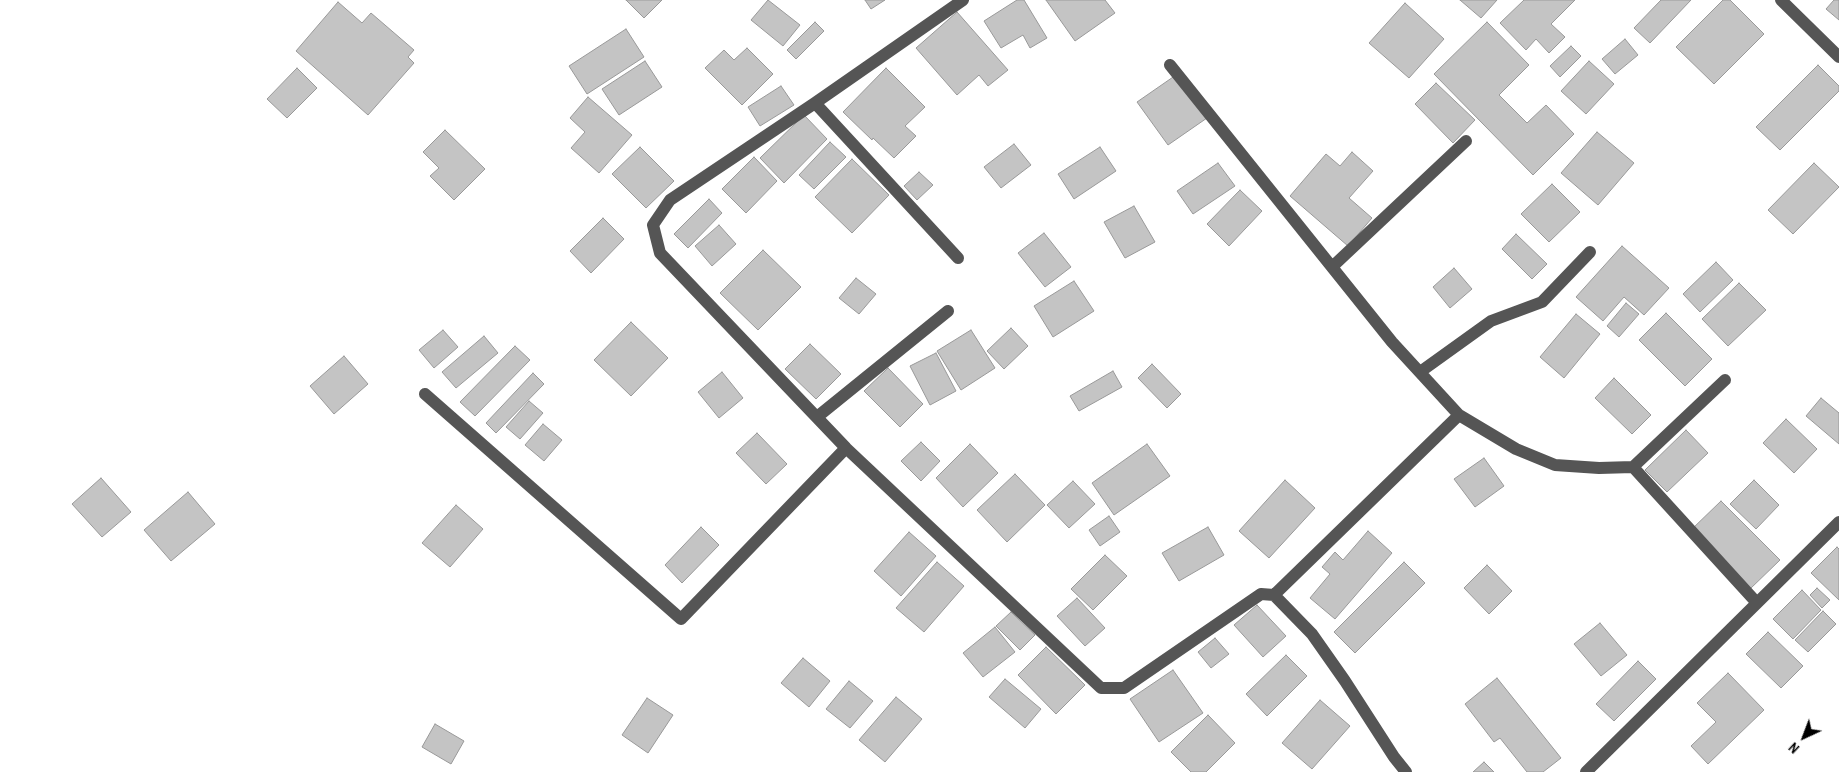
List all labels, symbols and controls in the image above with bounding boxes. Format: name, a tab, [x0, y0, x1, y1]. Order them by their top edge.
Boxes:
north arrow	[1779, 712, 1829, 762]
text: N	[1785, 739, 1803, 757]

